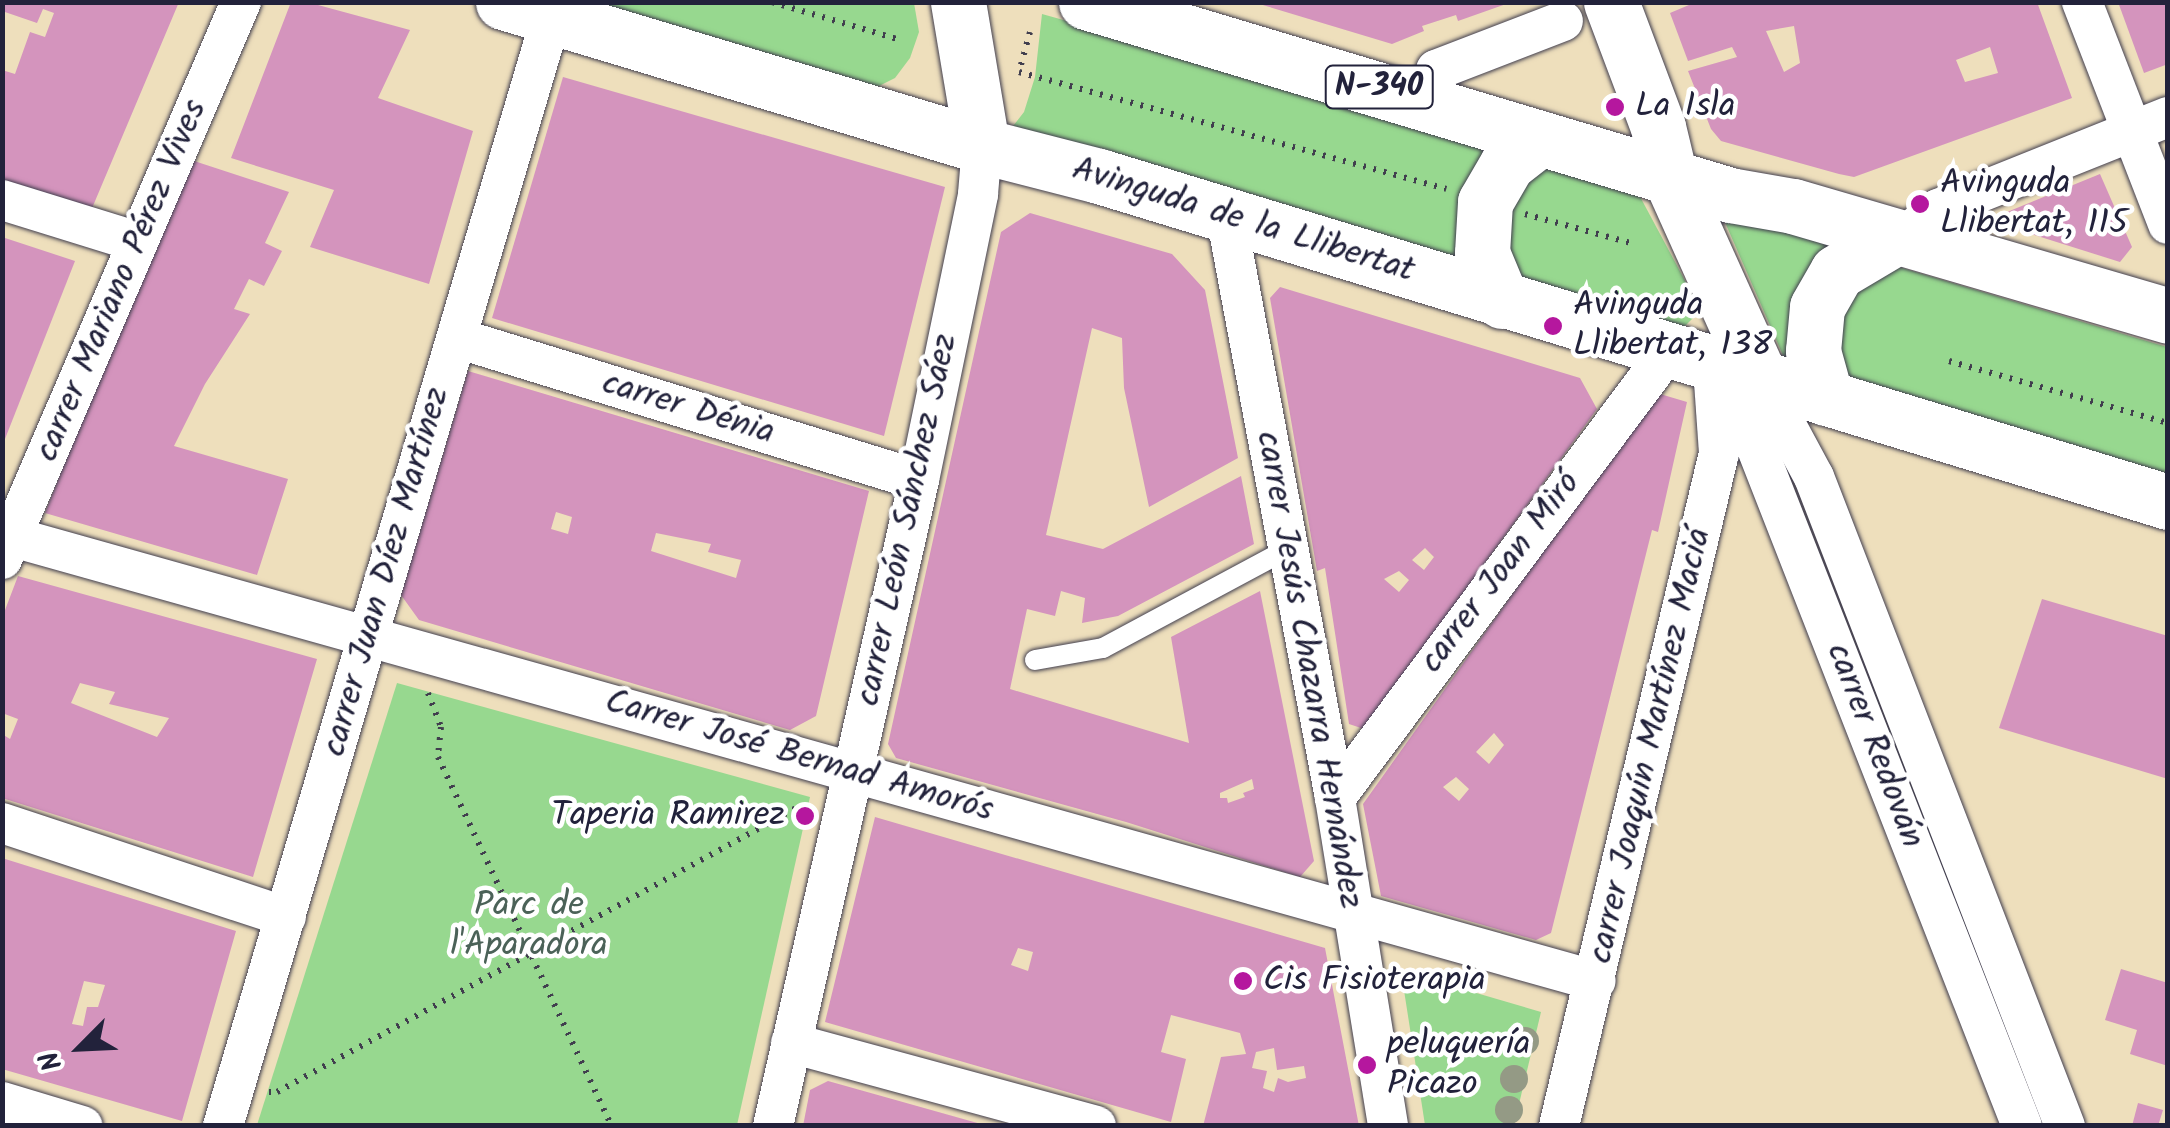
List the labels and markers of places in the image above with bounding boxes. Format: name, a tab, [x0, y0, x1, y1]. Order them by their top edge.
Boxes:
place label: La Isla	[1635, 86, 1735, 128]
marker: La Isla	[1604, 96, 1626, 118]
place label: Avinguda Llibertat, 115	[1940, 163, 2128, 245]
marker: Avinguda Llibertat, 115	[1909, 193, 1931, 215]
place label: Avinguda Llibertat, 138	[1573, 285, 1772, 367]
marker: Avinguda Llibertat, 138	[1542, 315, 1564, 337]
place label: Taperia Ramirez	[551, 795, 785, 837]
marker: Taperia Ramirez	[794, 805, 816, 827]
place label: Cis Fisioterapia	[1263, 960, 1486, 1002]
marker: Cis Fisioterapia	[1232, 970, 1254, 992]
place label: peluquería Picazo	[1387, 1024, 1530, 1106]
marker: peluquería Picazo	[1356, 1054, 1378, 1076]

